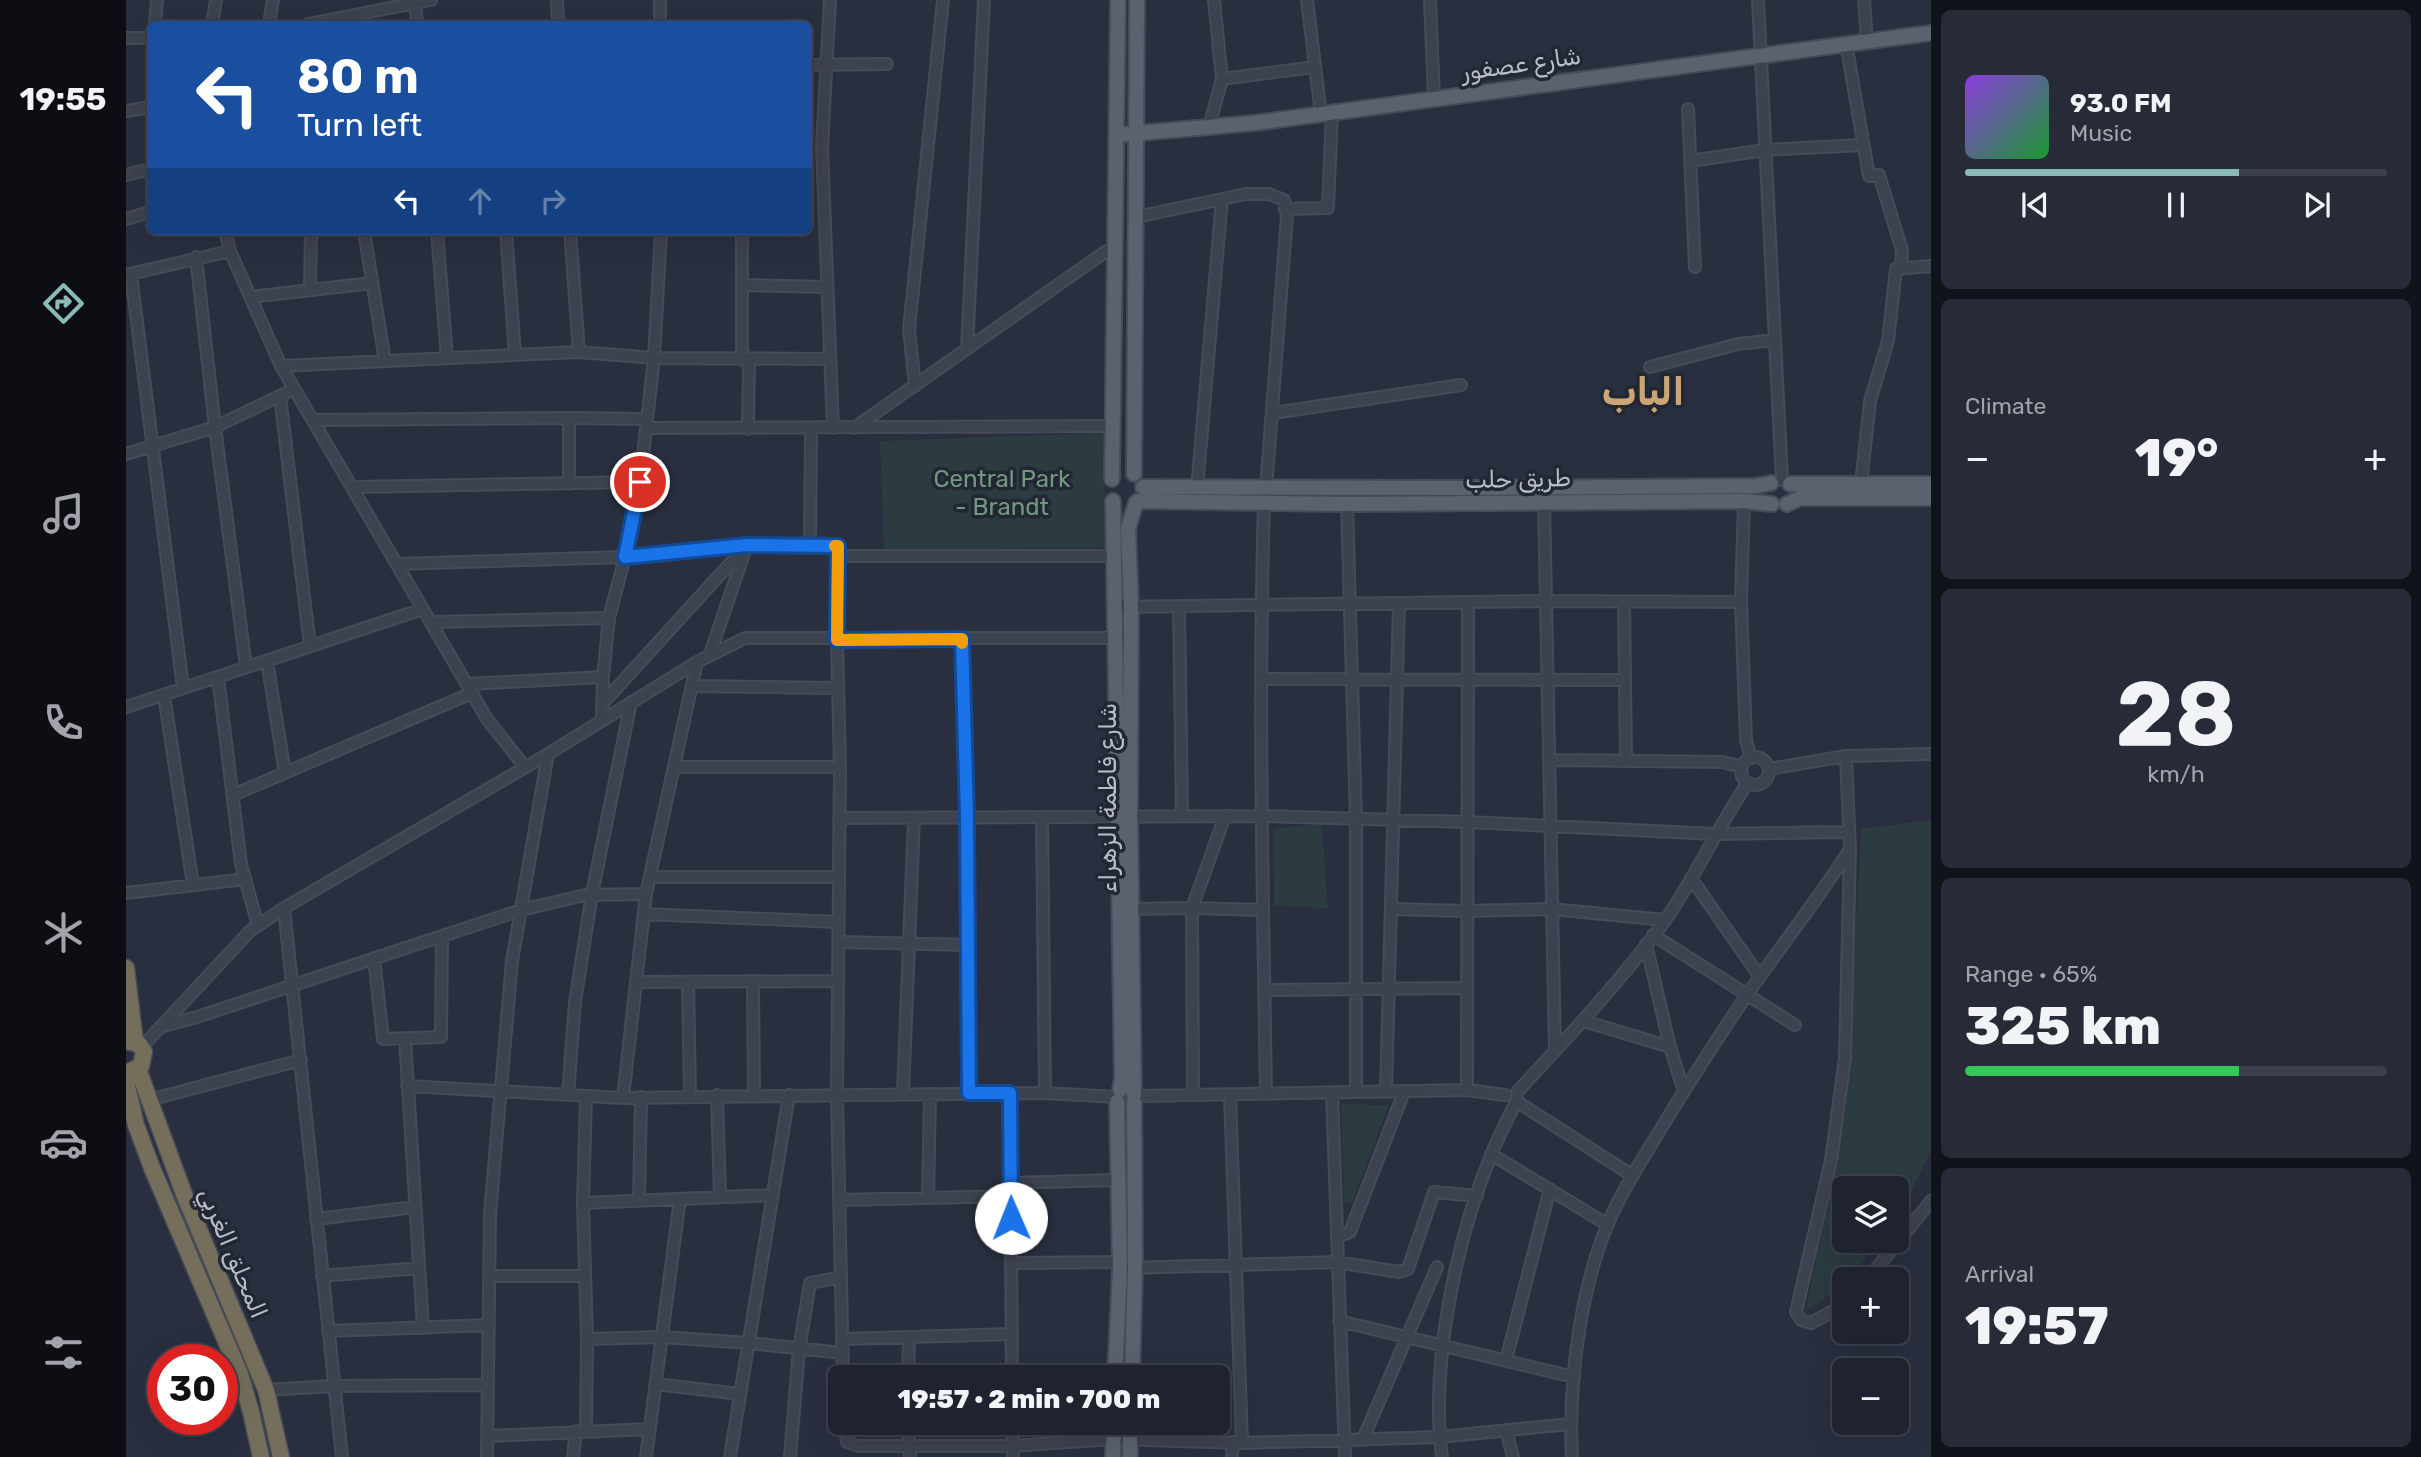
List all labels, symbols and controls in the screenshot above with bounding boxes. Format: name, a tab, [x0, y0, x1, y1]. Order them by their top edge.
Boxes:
street label: شارع عصفور	[1457, 42, 1583, 89]
text: 80 m	[297, 47, 419, 105]
icon: left	[182, 49, 273, 140]
text: 19:55	[19, 80, 107, 118]
text: 93.0 FM	[2070, 88, 2172, 119]
text: Turn left	[297, 106, 422, 144]
text: Music	[2070, 119, 2132, 147]
icon: left	[388, 182, 426, 220]
icon: ahead	[461, 182, 499, 220]
icon: right	[534, 182, 572, 220]
icon: previous	[2016, 186, 2054, 224]
icon: pause	[2157, 186, 2195, 224]
icon: next	[2298, 186, 2336, 224]
icon: directions	[39, 279, 88, 328]
district label: الباب	[1602, 369, 1684, 415]
text: Climate	[1965, 392, 2046, 420]
text: 19°	[2135, 427, 2218, 489]
text: −	[1965, 435, 1990, 481]
text: +	[2363, 435, 2387, 481]
pin	[610, 452, 670, 512]
icon: arrive	[621, 463, 659, 501]
street label: طريق حلب	[1465, 464, 1571, 494]
park label: Central Park - Brandt	[934, 465, 1071, 521]
icon: music	[39, 489, 88, 538]
text: 28	[2116, 660, 2236, 768]
icon: phone	[39, 698, 88, 747]
street label: شارع فاطمة الزهراء	[1094, 703, 1124, 893]
text: km/h	[2147, 760, 2205, 788]
icon: climate	[39, 908, 88, 957]
text: Range · 65%	[1965, 960, 2097, 988]
text: 325 km	[1965, 995, 2161, 1057]
icon: car	[39, 1118, 88, 1167]
map controls	[1832, 1176, 1909, 1435]
button: layers	[1832, 1176, 1909, 1253]
position arrow	[974, 1181, 1048, 1255]
street label: المحلق الغربي	[189, 1183, 273, 1324]
text: Arrival	[1965, 1260, 2034, 1288]
button: +	[1832, 1267, 1909, 1344]
text: 19:57	[1965, 1295, 2109, 1357]
icon: filters	[39, 1328, 88, 1377]
speed limit sign: 30	[147, 1344, 238, 1435]
button: −	[1832, 1358, 1909, 1435]
text: 19:57 · 2 min · 700 m	[898, 1384, 1160, 1415]

